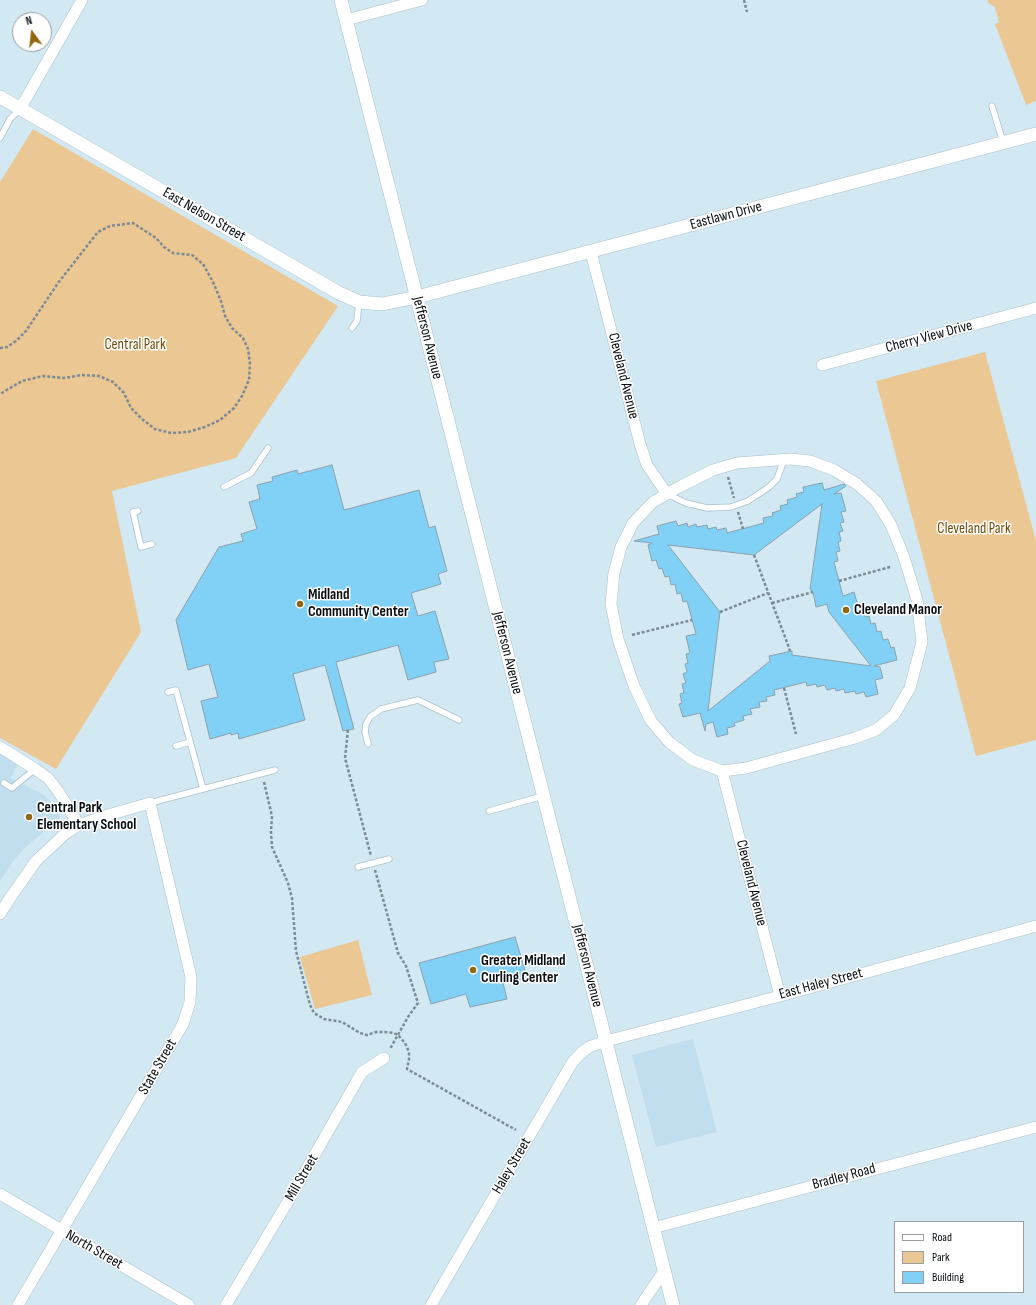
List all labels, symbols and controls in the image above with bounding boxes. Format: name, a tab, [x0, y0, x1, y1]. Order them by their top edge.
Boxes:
north arrow	[12, 12, 52, 52]
text: N	[25, 14, 34, 28]
street label: East Nelson Street	[159, 184, 249, 246]
street label: Eastlawn Drive	[688, 198, 764, 234]
street label: Jefferson Avenue	[408, 295, 446, 381]
street label: Cherry View Drive	[884, 317, 974, 357]
street label: Cleveland Avenue	[604, 331, 642, 421]
park label: Central Park	[104, 336, 166, 354]
park label: Cleveland Park	[937, 520, 1011, 538]
place label: Midland Community Center	[308, 586, 409, 621]
marker: Midland Community Center	[295, 599, 305, 609]
place label: Cleveland Manor	[854, 601, 942, 619]
marker: Cleveland Manor	[841, 605, 851, 615]
street label: Jefferson Avenue	[488, 610, 526, 696]
place label: Central Park Elementary School	[37, 799, 136, 834]
marker: Central Park Elementary School	[24, 812, 34, 822]
street label: Cleveland Avenue	[732, 838, 770, 928]
street label: Jefferson Avenue	[568, 923, 606, 1009]
place label: Greater Midland Curling Center	[481, 952, 566, 987]
street label: East Haley Street	[777, 964, 865, 1004]
marker: Greater Midland Curling Center	[468, 965, 478, 975]
street label: State Street	[135, 1036, 181, 1098]
street label: Haley Street	[489, 1135, 535, 1197]
street label: Mill Street	[281, 1151, 323, 1205]
street label: Bradley Road	[810, 1160, 878, 1194]
legend	[894, 1221, 1024, 1293]
street label: North Street	[62, 1226, 126, 1274]
text: Road	[932, 1230, 952, 1245]
text: Park	[932, 1250, 950, 1265]
text: Building	[932, 1270, 964, 1285]

